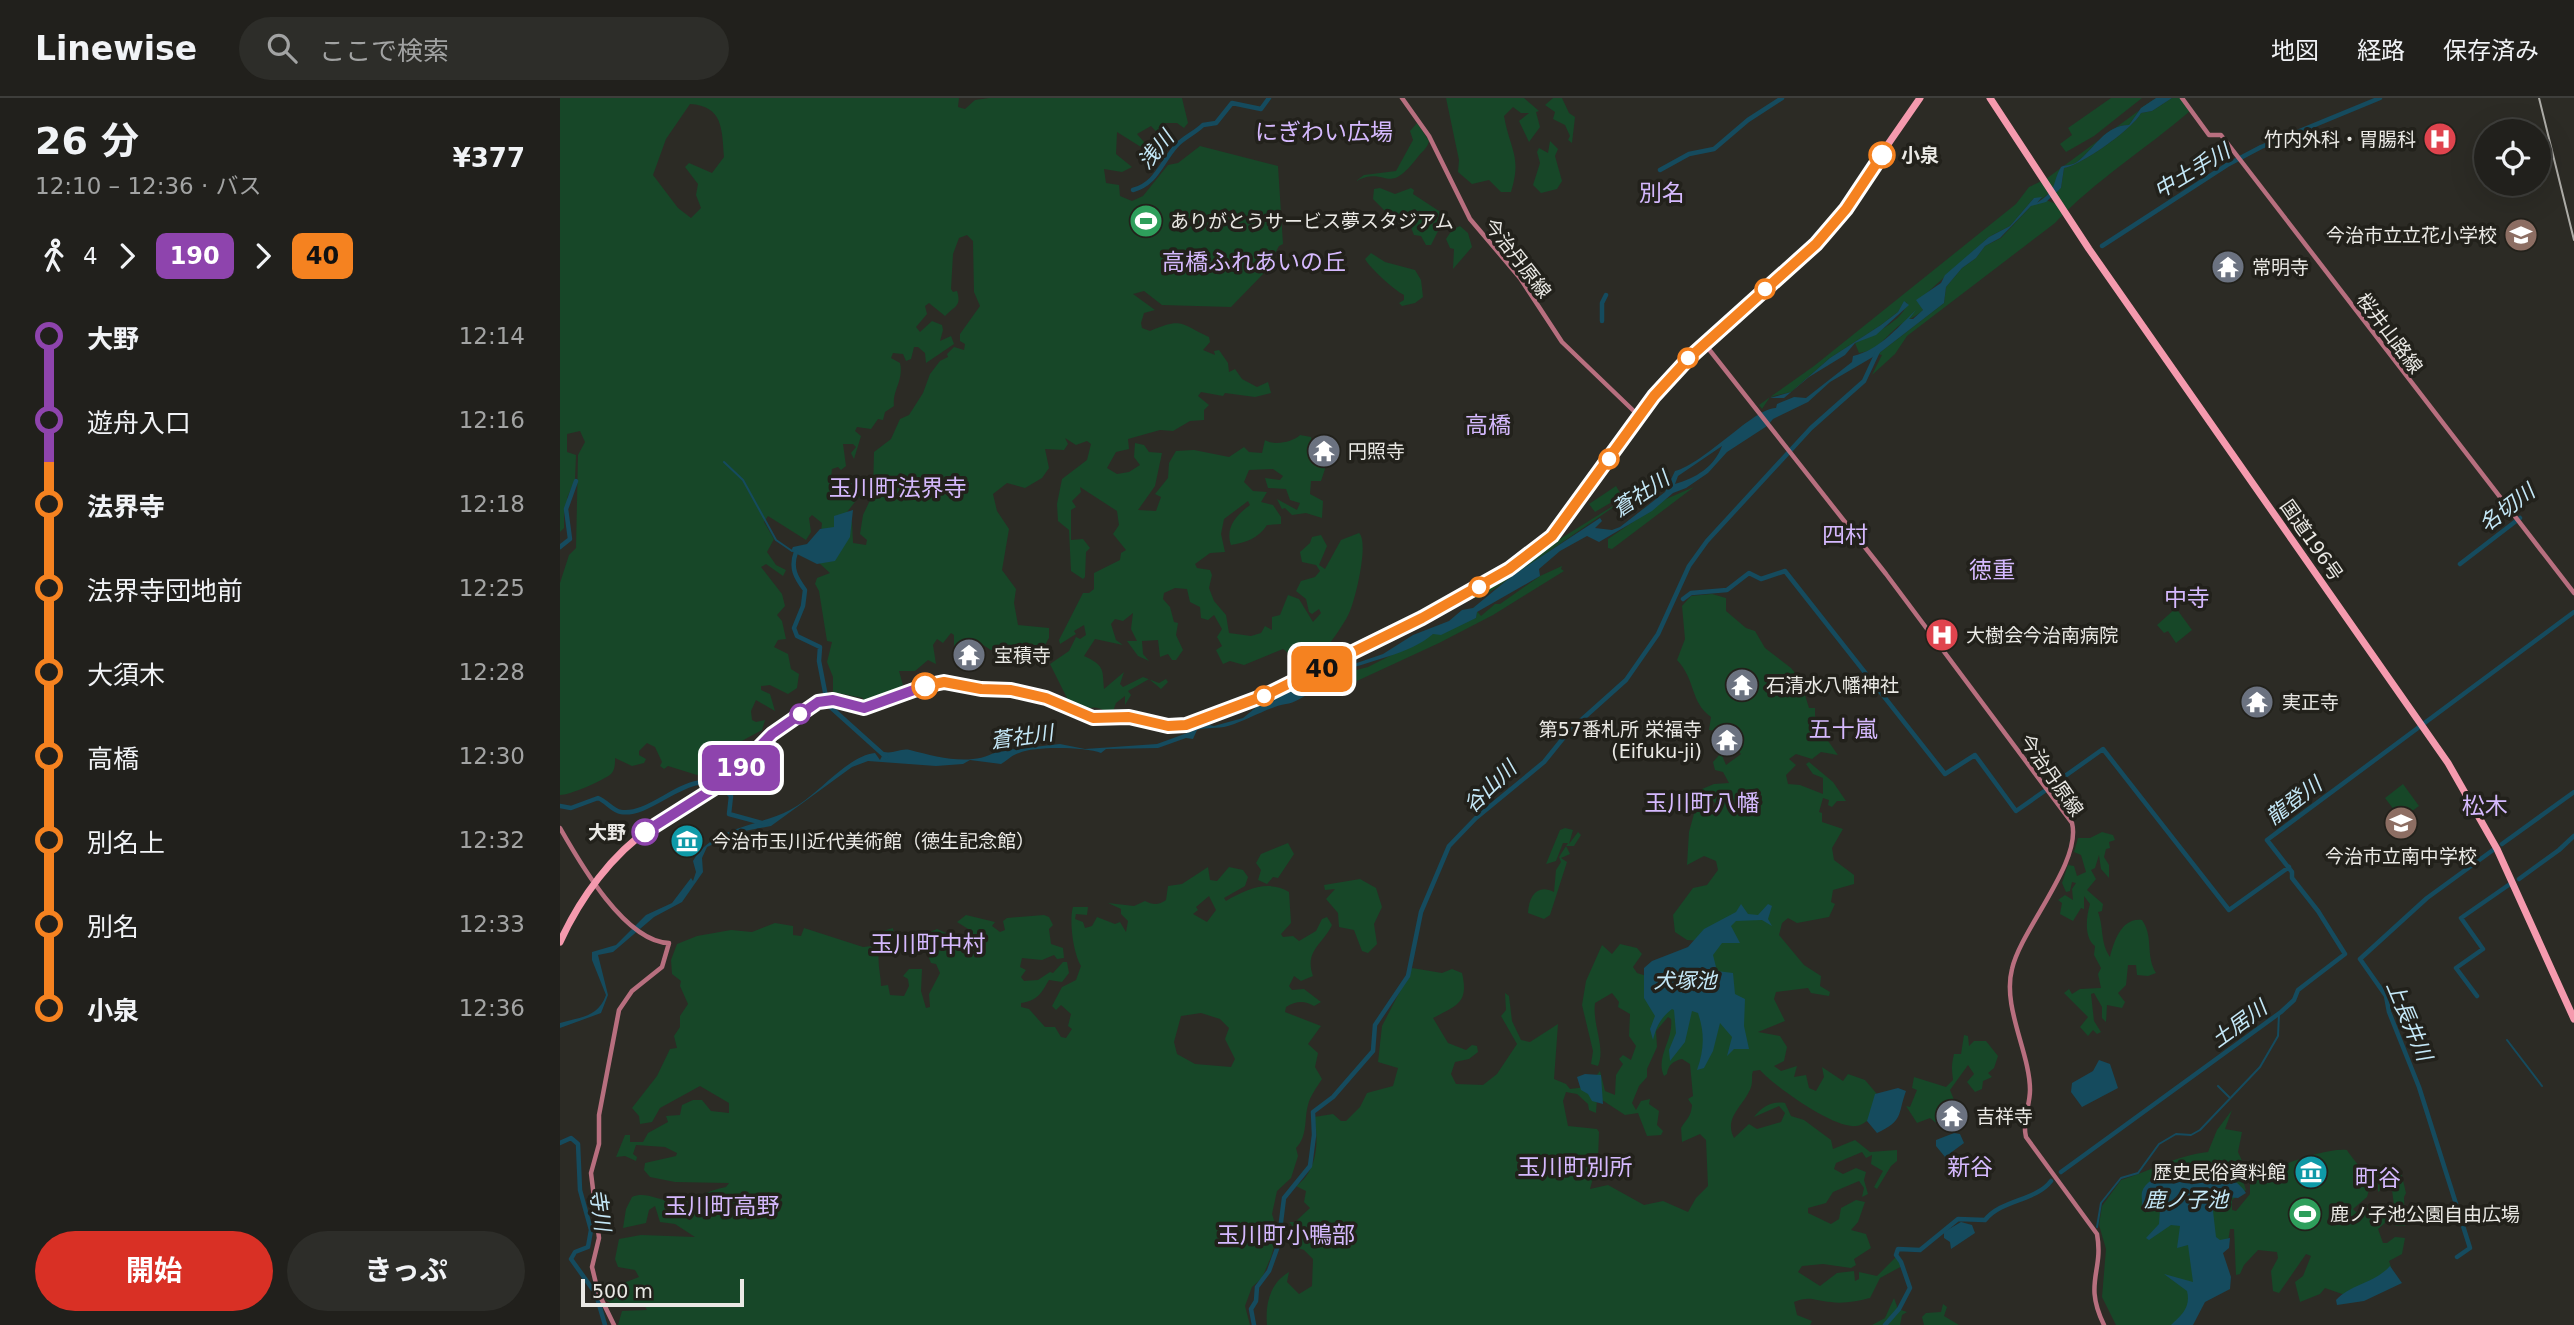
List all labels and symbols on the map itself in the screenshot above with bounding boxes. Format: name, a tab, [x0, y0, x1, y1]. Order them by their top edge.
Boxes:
district label: にぎわい広場	[1255, 119, 1393, 145]
hospital icon: 竹内外科・胃腸科	[2421, 120, 2459, 158]
water label: 浅川	[1133, 125, 1180, 174]
place label: 竹内外科・胃腸科	[2264, 128, 2416, 150]
water label: 中土手川	[2150, 138, 2236, 203]
marker: 小泉	[1869, 142, 1895, 168]
place label: 小泉	[1901, 144, 1939, 166]
district label: 別名	[1639, 180, 1685, 206]
sports icon: ありがとうサービス夢スタジアム	[1127, 202, 1165, 240]
place label: ありがとうサービス夢スタジアム	[1170, 210, 1454, 232]
street label: 今治丹原線	[1480, 214, 1556, 302]
school or university icon: 今治市立立花小学校	[2502, 216, 2540, 254]
place label: 今治市立立花小学校	[2326, 224, 2497, 246]
temple icon: 常明寺	[2209, 248, 2247, 286]
district label: 高橋ふれあいの丘	[1162, 249, 1346, 275]
place label: 常明寺	[2252, 256, 2309, 278]
unlabelled marker	[1755, 279, 1775, 299]
street label: 桜井山路線	[2353, 288, 2427, 378]
unlabelled marker	[1678, 348, 1698, 368]
district label: 高橋	[1465, 412, 1511, 438]
temple icon: 円照寺	[1305, 432, 1343, 470]
place label: 円照寺	[1348, 440, 1405, 462]
unlabelled marker	[1599, 449, 1619, 469]
water label: 蒼社川	[1608, 465, 1675, 522]
district label: 玉川町法界寺	[829, 475, 967, 501]
water label: 名切川	[2475, 478, 2541, 537]
street label: 国道196号	[2276, 495, 2348, 585]
district label: 四村	[1822, 522, 1868, 548]
district label: 徳重	[1969, 557, 2015, 583]
unlabelled marker	[1469, 577, 1489, 597]
district label: 中寺	[2164, 585, 2210, 611]
hospital icon: 大樹会今治南病院	[1923, 616, 1961, 654]
place label: 大樹会今治南病院	[1966, 624, 2118, 646]
temple icon: 宝積寺	[950, 636, 988, 674]
place label: 宝積寺	[994, 644, 1051, 666]
line badge: 40	[1290, 646, 1354, 692]
temple icon: 石清水八幡神社	[1723, 666, 1761, 704]
unlabelled marker	[912, 673, 938, 699]
place label: 石清水八幡神社	[1766, 674, 1899, 696]
temple icon: 実正寺	[2238, 683, 2276, 721]
unlabelled marker	[1254, 686, 1274, 706]
place label: 実正寺	[2282, 691, 2339, 713]
unlabelled marker	[790, 704, 810, 724]
district label: 五十嵐	[1809, 716, 1878, 742]
place label: 第57番札所 栄福寺 (Eifuku-ji)	[1539, 718, 1702, 762]
water label: 蒼社川	[989, 720, 1057, 753]
temple icon: 第57番札所 栄福寺 (Eifuku-ji)	[1708, 721, 1746, 759]
street label: 今治丹原線	[2016, 730, 2088, 820]
line badge: 190	[701, 745, 781, 791]
water label: 谷山川	[1459, 755, 1522, 818]
water label: 龍登川	[2262, 771, 2328, 830]
district label: 玉川町八幡	[1645, 790, 1760, 816]
district label: 松木	[2462, 793, 2508, 819]
school or university icon: 今治市立南中学校	[2382, 804, 2420, 842]
marker: 大野	[632, 819, 658, 845]
place label: 大野	[588, 821, 626, 843]
museum icon: 今治市玉川近代美術館（徳生記念館）	[668, 822, 706, 860]
place label: 今治市玉川近代美術館（徳生記念館）	[712, 830, 1035, 852]
place label: 今治市立南中学校	[2325, 845, 2477, 867]
district label: 玉川町中村	[871, 931, 986, 957]
water label: 犬塚池	[1654, 969, 1718, 993]
water label: 上長井川	[2382, 978, 2437, 1066]
water label: 土居川	[2206, 995, 2273, 1052]
temple icon: 吉祥寺	[1933, 1097, 1971, 1135]
place label: 吉祥寺	[1976, 1105, 2033, 1127]
museum icon: 歴史民俗資料館	[2292, 1153, 2330, 1191]
district label: 玉川町別所	[1518, 1154, 1633, 1180]
district label: 新谷	[1947, 1154, 1993, 1180]
place label: 歴史民俗資料館	[2153, 1161, 2286, 1183]
district label: 町谷	[2355, 1165, 2401, 1191]
water label: 寺川	[585, 1188, 615, 1234]
water label: 鹿ノ子池	[2144, 1188, 2230, 1212]
district label: 玉川町高野	[665, 1193, 780, 1219]
sports icon: 鹿ノ子池公園自由広場	[2286, 1195, 2324, 1233]
place label: 鹿ノ子池公園自由広場	[2330, 1203, 2520, 1225]
district label: 玉川町小鴨部	[1217, 1222, 1355, 1248]
scale bar	[581, 1276, 744, 1308]

